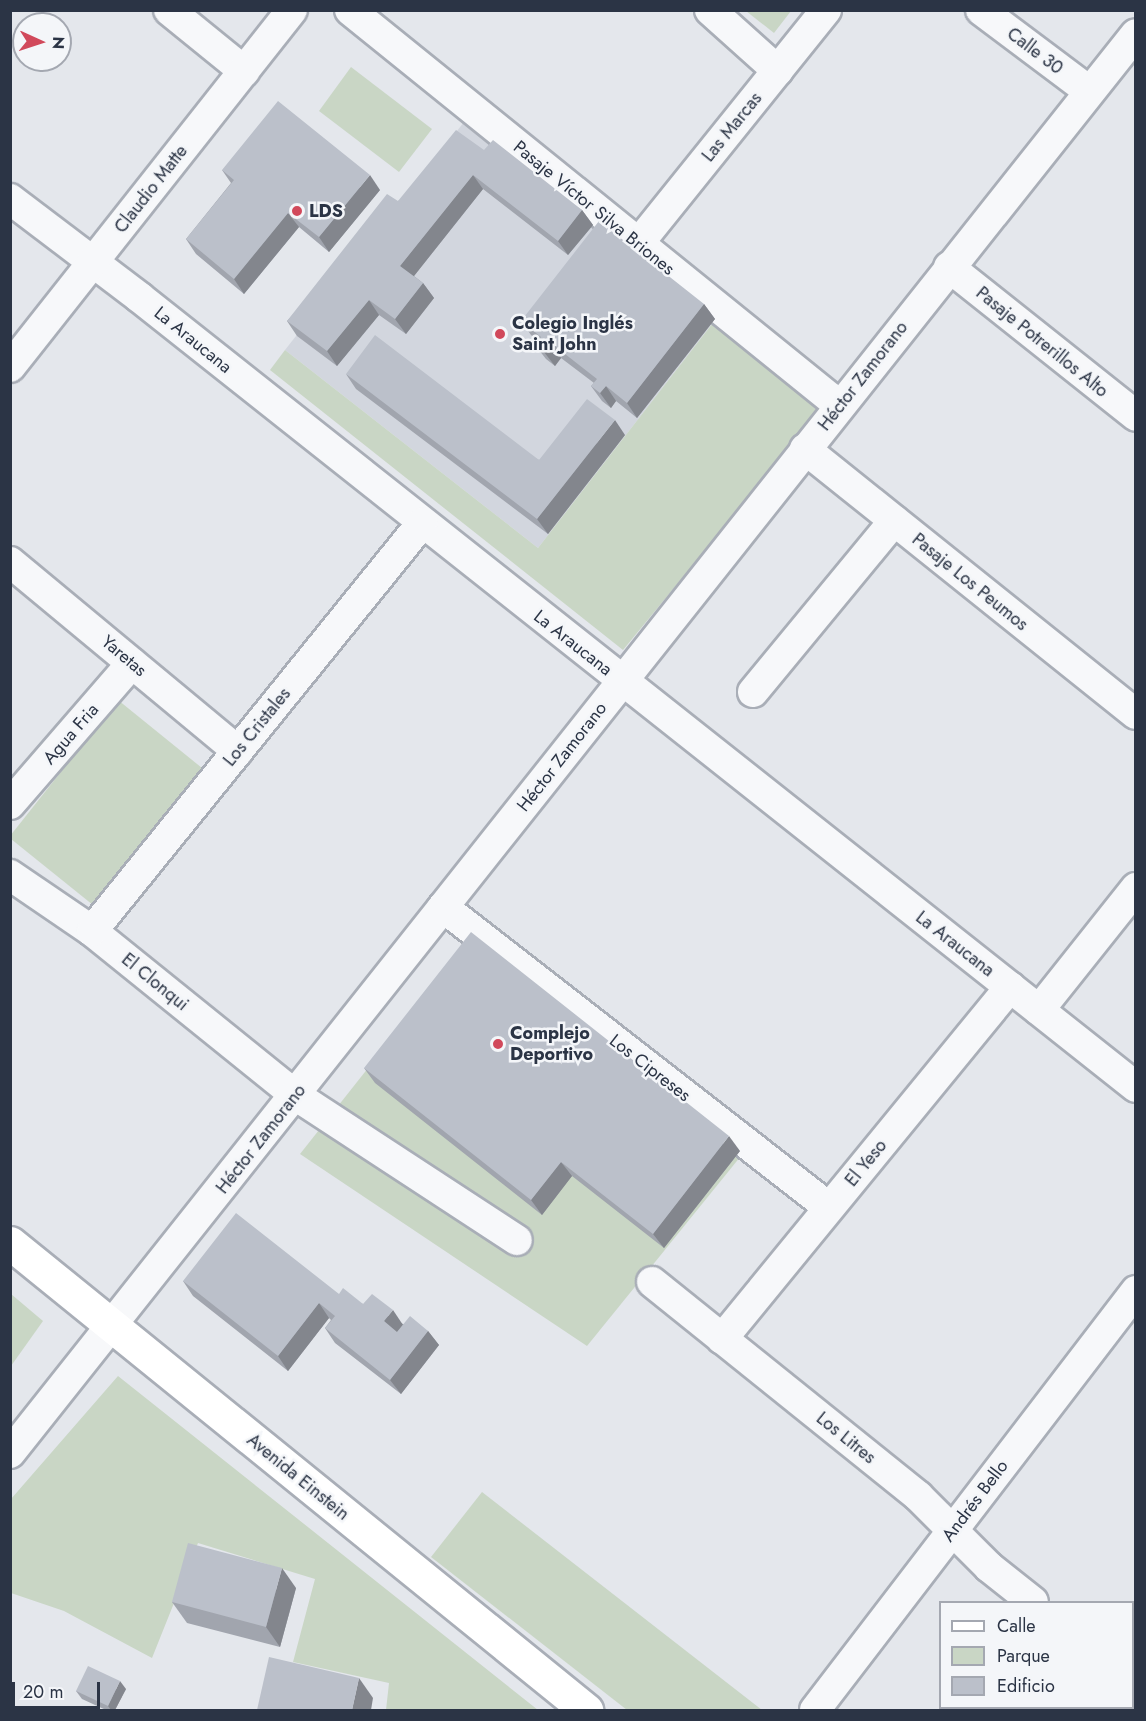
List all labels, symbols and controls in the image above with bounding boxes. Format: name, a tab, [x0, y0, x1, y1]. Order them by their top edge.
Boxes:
north arrow	[12, 12, 72, 72]
street label: Calle 30	[1003, 23, 1067, 79]
text: N	[47, 36, 70, 50]
street label: Las Marcas	[697, 88, 767, 166]
street label: Pasaje Víctor Silva Briones	[509, 136, 679, 280]
street label: Claudio Matte	[110, 141, 192, 237]
place label: LDS	[309, 200, 343, 222]
marker: LDS	[290, 204, 304, 218]
street label: Pasaje Potrerillos Alto	[972, 282, 1112, 402]
street label: La Araucana	[150, 302, 236, 378]
place label: Colegio Inglés Saint John	[512, 313, 633, 356]
street label: Héctor Zamorano	[814, 317, 912, 435]
marker: Colegio Inglés Saint John	[493, 327, 507, 341]
street label: Pasaje Los Peumos	[908, 529, 1032, 635]
street label: La Araucana	[529, 606, 617, 680]
street label: Yaretas	[97, 631, 151, 681]
street label: Los Cristales	[219, 683, 295, 771]
street label: Héctor Zamorano	[513, 698, 611, 816]
street label: Agua Fria	[39, 699, 103, 769]
street label: La Araucana	[911, 907, 999, 981]
street label: El Clonqui	[117, 949, 193, 1015]
place label: Complejo Deportivo	[510, 1023, 593, 1066]
street label: Los Cipreses	[605, 1030, 695, 1106]
marker: Complejo Deportivo	[491, 1037, 505, 1051]
street label: Héctor Zamorano	[212, 1080, 310, 1198]
street label: El Yeso	[841, 1135, 891, 1191]
street label: Los Litres	[812, 1408, 880, 1468]
street label: Avenida Einstein	[242, 1429, 354, 1525]
street label: Andrés Bello	[937, 1456, 1013, 1546]
legend	[939, 1601, 1134, 1709]
text: Calle	[997, 1613, 1036, 1639]
text: Parque	[997, 1643, 1050, 1669]
scale bar	[15, 1670, 104, 1708]
text: Edificio	[997, 1673, 1055, 1699]
text: 20 m	[23, 1679, 63, 1705]

